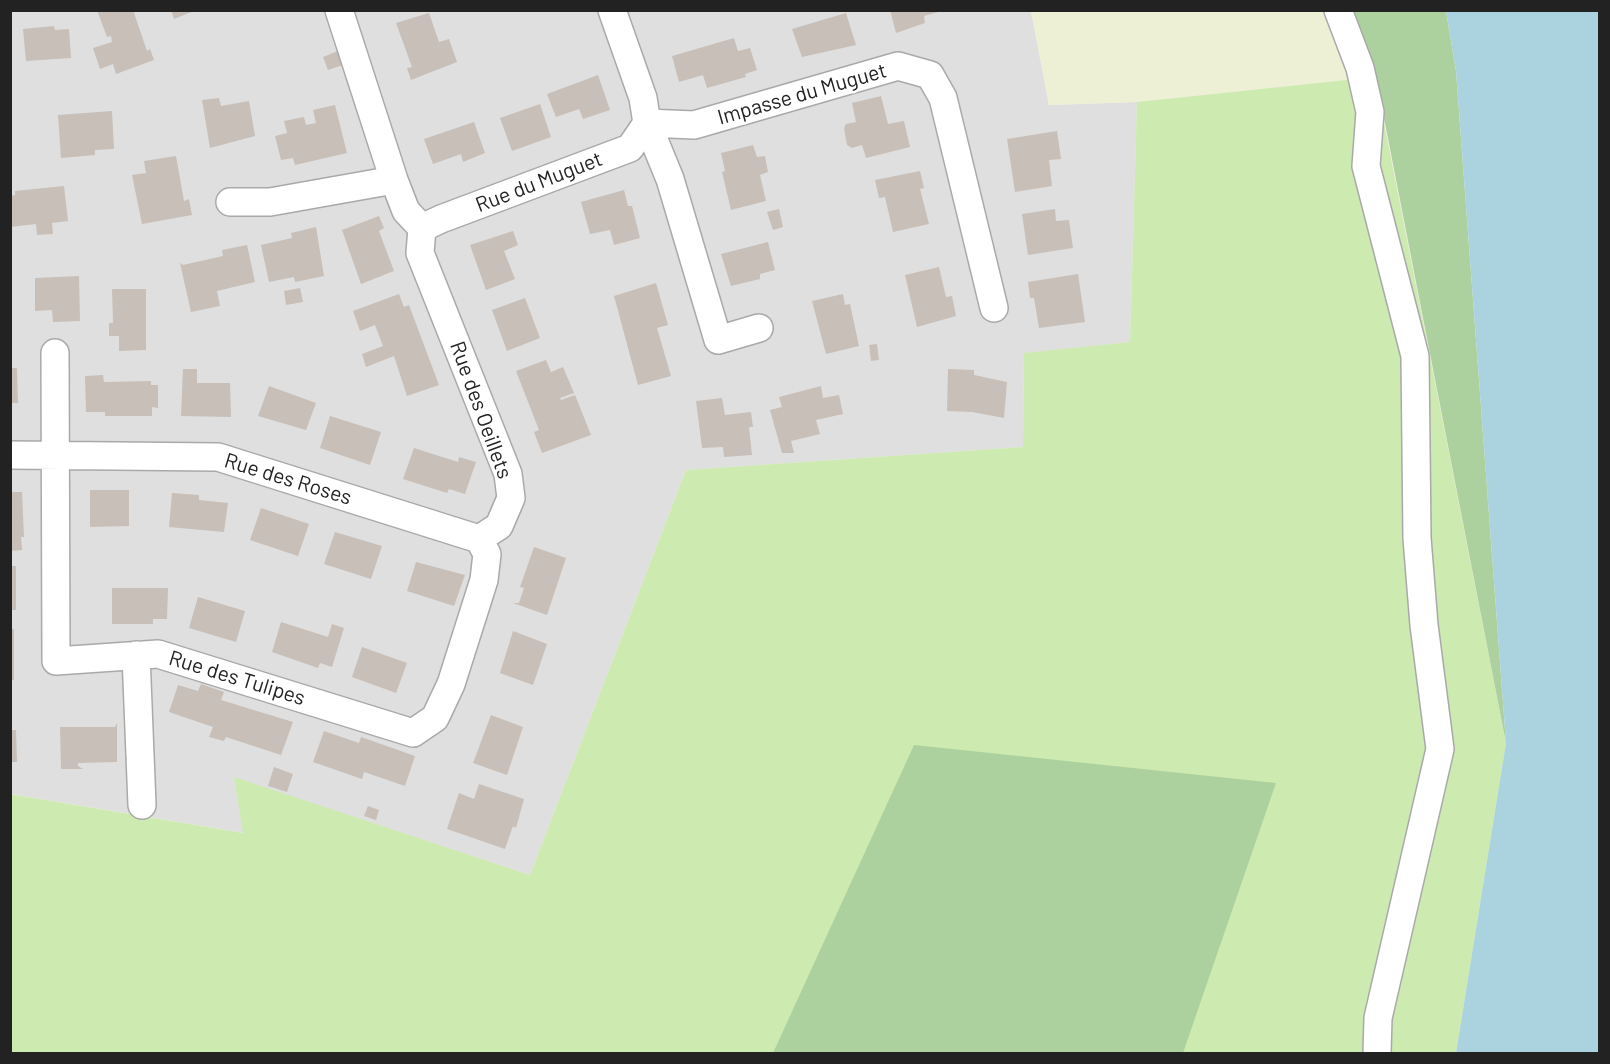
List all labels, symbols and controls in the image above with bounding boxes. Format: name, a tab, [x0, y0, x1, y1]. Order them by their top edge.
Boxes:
street label: Impasse du Muguet	[715, 58, 889, 130]
street label: Rue du Muguet	[472, 146, 606, 218]
street label: Rue des Oeillets	[444, 338, 518, 482]
street label: Rue des Roses	[221, 448, 355, 510]
street label: Rue des Tulipes	[166, 645, 308, 711]

